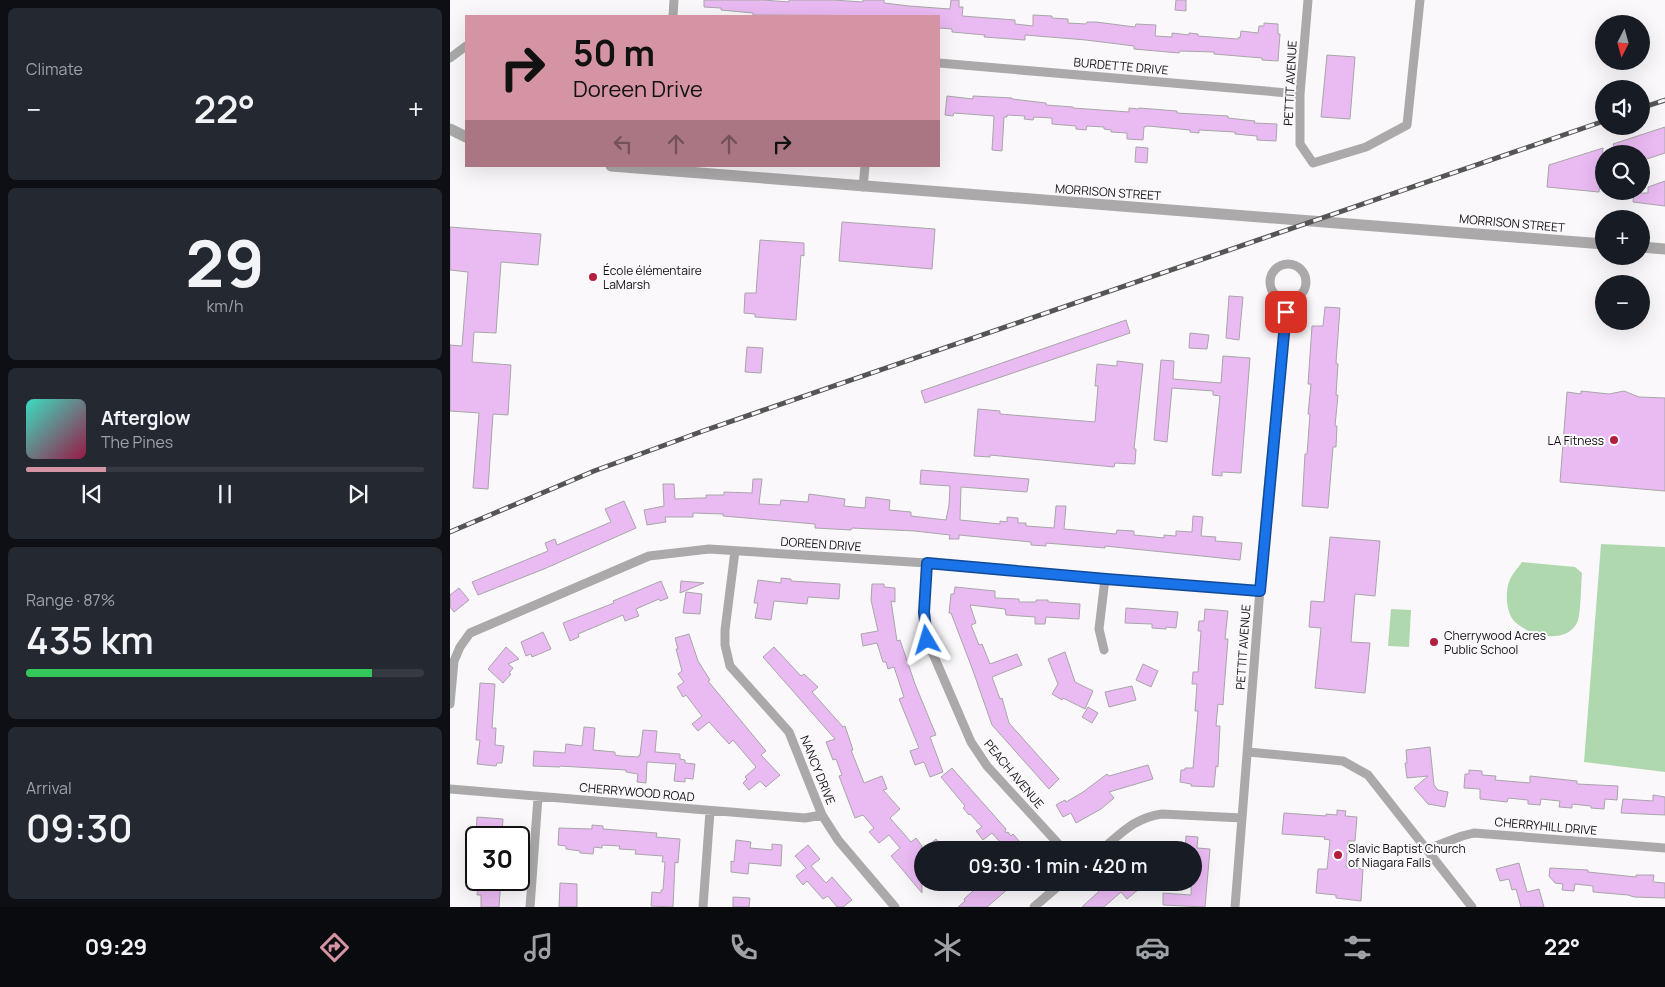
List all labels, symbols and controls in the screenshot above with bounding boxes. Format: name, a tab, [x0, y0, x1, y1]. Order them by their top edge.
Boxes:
north arrow	[1595, 15, 1650, 70]
map controls	[1595, 15, 1650, 330]
text: 50 m	[573, 29, 655, 77]
icon: right	[490, 35, 555, 100]
street label: PETTIT AVENUE	[1279, 40, 1301, 126]
street label: BURDETTE DRIVE	[1073, 53, 1169, 79]
text: Climate	[26, 58, 83, 80]
text: Doreen Drive	[573, 74, 703, 104]
button: sound	[1595, 80, 1650, 135]
text: 22°	[194, 82, 255, 134]
text: −	[26, 90, 41, 128]
text: +	[408, 90, 424, 128]
icon: left	[609, 130, 637, 158]
icon: ahead	[662, 130, 690, 158]
icon: ahead	[715, 130, 743, 158]
icon: right	[768, 130, 796, 158]
button: search	[1595, 145, 1650, 200]
street label: MORRISON STREET	[1054, 180, 1162, 204]
street label: MORRISON STREET	[1458, 210, 1567, 236]
button: +	[1595, 210, 1650, 265]
text: 29	[185, 218, 265, 307]
place label: École élémentaire LaMarsh	[603, 262, 702, 293]
marker: École élémentaire LaMarsh	[587, 271, 599, 283]
button: −	[1595, 275, 1650, 330]
pin	[1265, 291, 1307, 333]
text: km/h	[206, 295, 244, 317]
icon: arrive	[1272, 298, 1300, 326]
text: Afterglow	[101, 405, 190, 431]
text: The Pines	[101, 431, 173, 453]
place label: LA Fitness	[1548, 432, 1604, 449]
marker: LA Fitness	[1608, 434, 1620, 446]
icon: previous	[78, 480, 106, 508]
icon: pause	[211, 480, 239, 508]
icon: next	[344, 480, 372, 508]
street label: DOREEN DRIVE	[780, 533, 862, 555]
text: Range · 87%	[26, 589, 115, 611]
street label: PETTIT AVENUE	[1232, 604, 1254, 690]
text: 435 km	[26, 613, 154, 665]
position arrow	[900, 613, 952, 665]
place label: Cherrywood Acres Public School	[1444, 627, 1546, 658]
marker: Cherrywood Acres Public School	[1428, 636, 1440, 648]
street label: NANCY DRIVE	[796, 733, 840, 807]
street label: PEACH AVENUE	[980, 736, 1048, 812]
text: Arrival	[26, 777, 72, 799]
street label: CHERRYWOOD ROAD	[579, 778, 695, 806]
text: 09:30	[26, 801, 133, 853]
street label: CHERRYHILL DRIVE	[1494, 813, 1598, 839]
speed limit sign: 30	[465, 826, 530, 891]
place label: Slavic Baptist Church of Niagara Falls	[1348, 840, 1466, 871]
marker: Slavic Baptist Church of Niagara Falls	[1332, 849, 1344, 861]
text: 09:30 · 1 min · 420 m	[969, 853, 1147, 879]
icon: directions	[317, 930, 352, 965]
icon: music	[521, 930, 556, 965]
icon: phone	[726, 930, 761, 965]
icon: climate	[930, 930, 965, 965]
icon: car	[1135, 930, 1170, 965]
icon: filters	[1340, 930, 1375, 965]
text: 09:29	[85, 932, 147, 962]
text: 22°	[1544, 932, 1580, 962]

